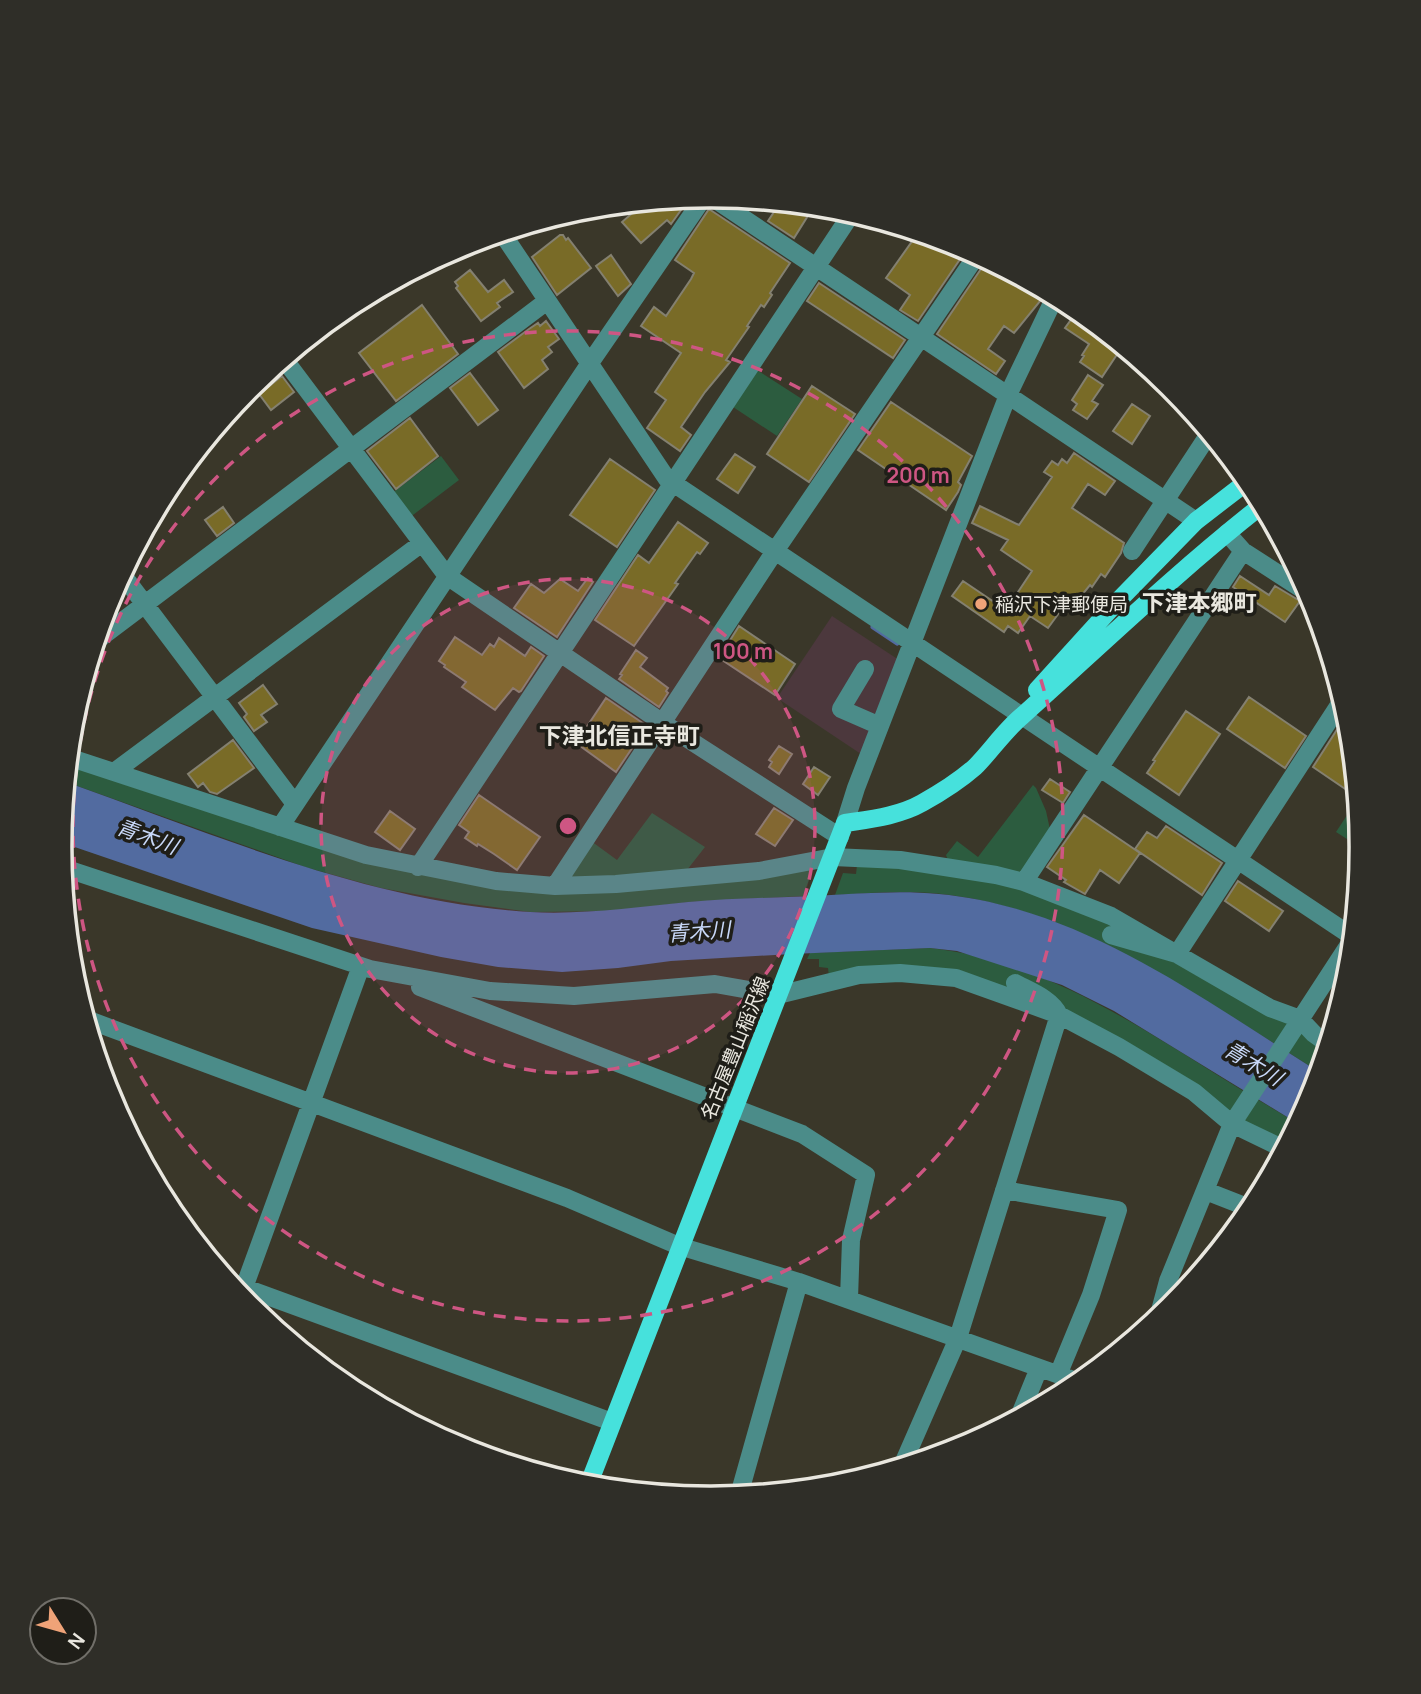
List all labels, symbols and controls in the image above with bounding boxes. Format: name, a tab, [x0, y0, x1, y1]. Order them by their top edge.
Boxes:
text: 200 m	[886, 461, 950, 489]
district label: 下津本郷町	[1142, 586, 1257, 618]
place label: 稲沢下津郵便局	[995, 591, 1128, 617]
marker: 稲沢下津郵便局	[973, 596, 989, 612]
text: 100 m	[713, 637, 773, 665]
district label: 下津北信正寺町	[539, 719, 700, 751]
water label: 青木川	[113, 812, 184, 861]
centre of rings	[556, 814, 580, 838]
water label: 青木川	[667, 915, 733, 947]
street label: 名古屋豊山稲沢線	[694, 973, 776, 1123]
water label: 青木川	[1219, 1035, 1289, 1092]
north arrow	[28, 1596, 98, 1666]
text: N	[62, 1628, 91, 1655]

